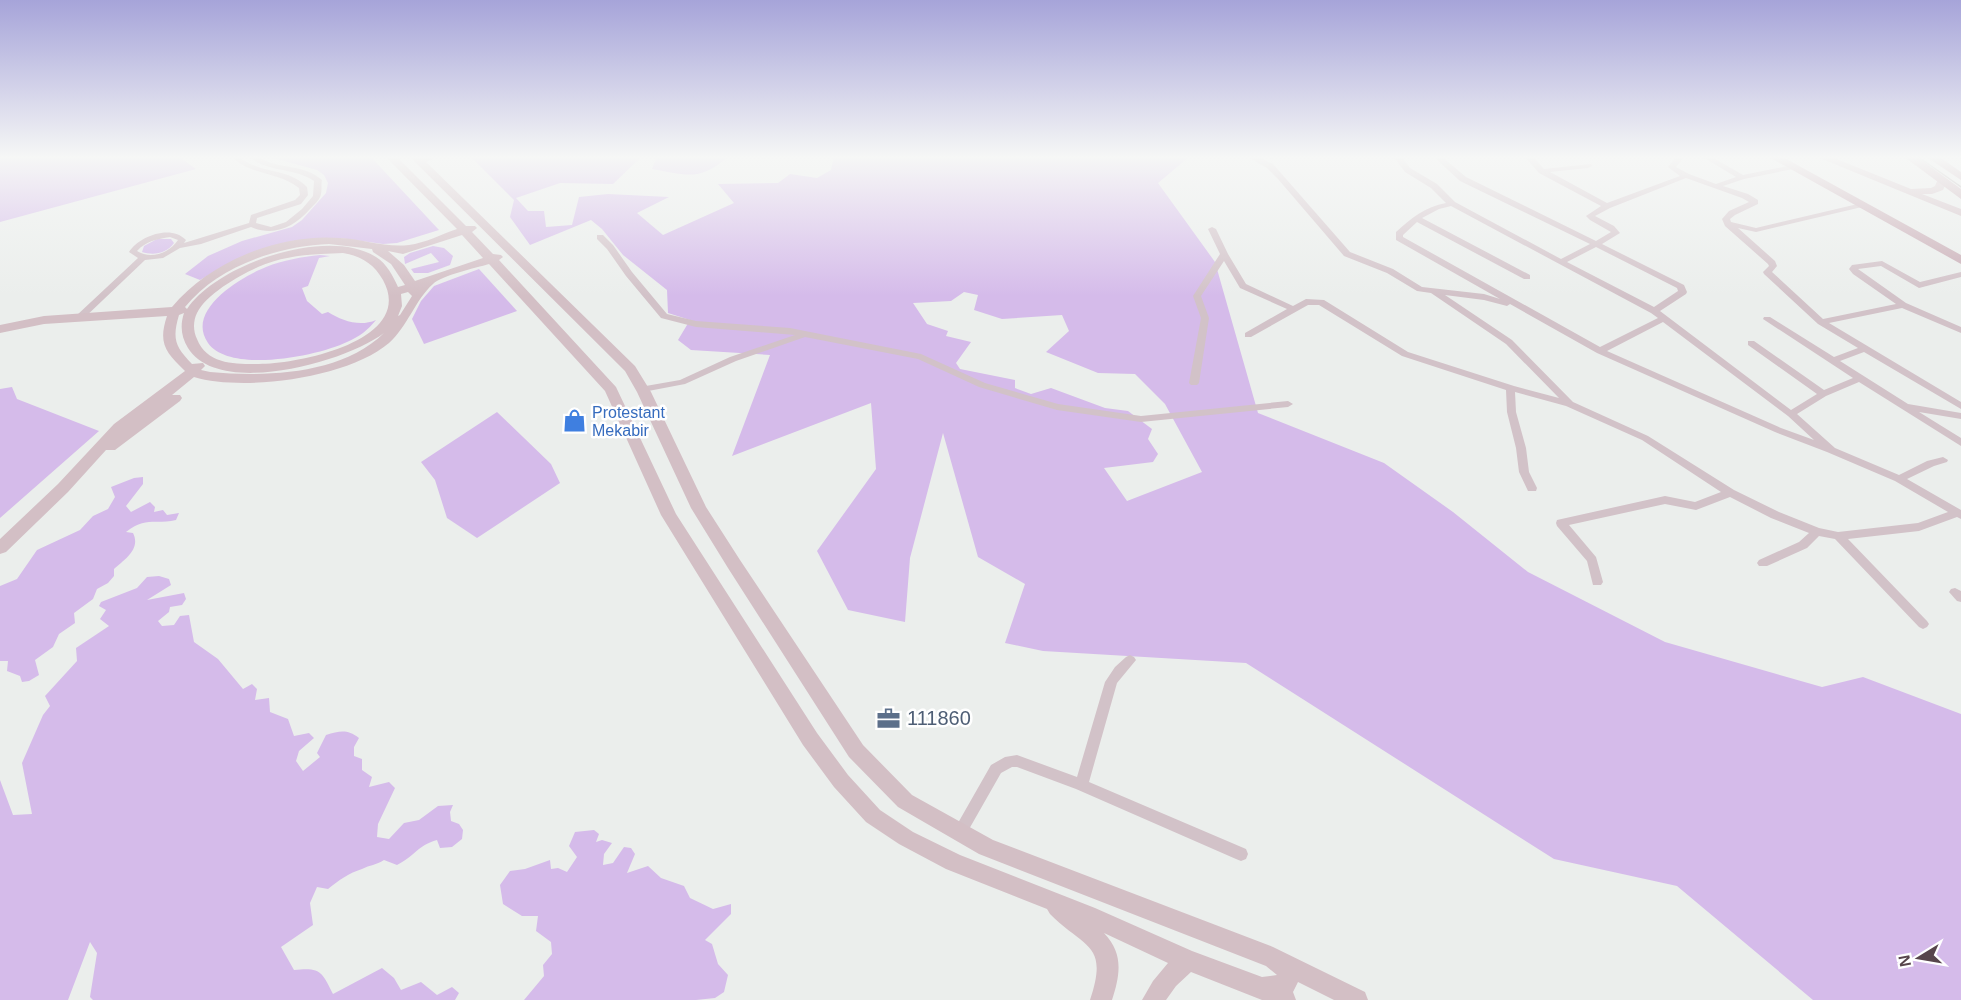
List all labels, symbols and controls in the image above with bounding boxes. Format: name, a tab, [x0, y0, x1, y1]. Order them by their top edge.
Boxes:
place label: Protestant Mekabir	[592, 404, 665, 439]
shop icon: Protestant Mekabir	[561, 408, 587, 434]
office icon: 111860	[876, 705, 902, 731]
place label: 111860	[907, 707, 971, 729]
north arrow	[1889, 928, 1949, 988]
text: N	[1895, 953, 1914, 968]

